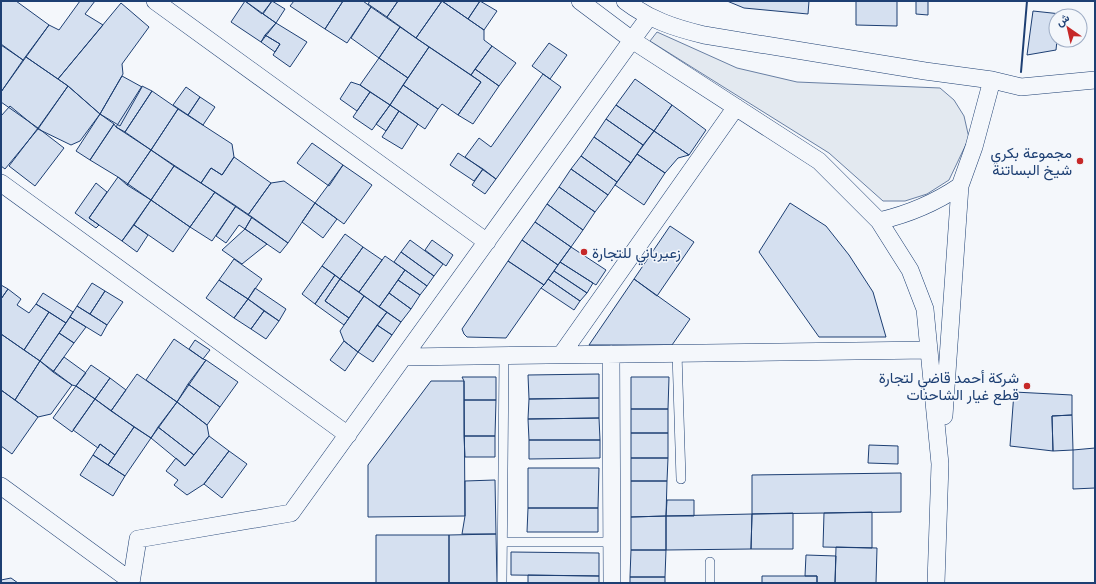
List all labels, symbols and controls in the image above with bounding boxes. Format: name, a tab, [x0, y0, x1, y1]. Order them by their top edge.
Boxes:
north arrow	[1048, 8, 1088, 48]
text: ش	[1053, 10, 1072, 29]
place label: مجموعة بكري شيخ البساتنة	[991, 143, 1072, 181]
marker: مجموعة بكري شيخ البساتنة	[1075, 156, 1085, 166]
place label: زعيرباني للتجارة	[592, 243, 681, 266]
marker: زعيرباني للتجارة	[579, 247, 589, 257]
place label: شركة أحمد قاضي لتجارة قطع غيار الشاحنات	[879, 368, 1019, 406]
marker: شركة أحمد قاضي لتجارة قطع غيار الشاحنات	[1022, 381, 1032, 391]

